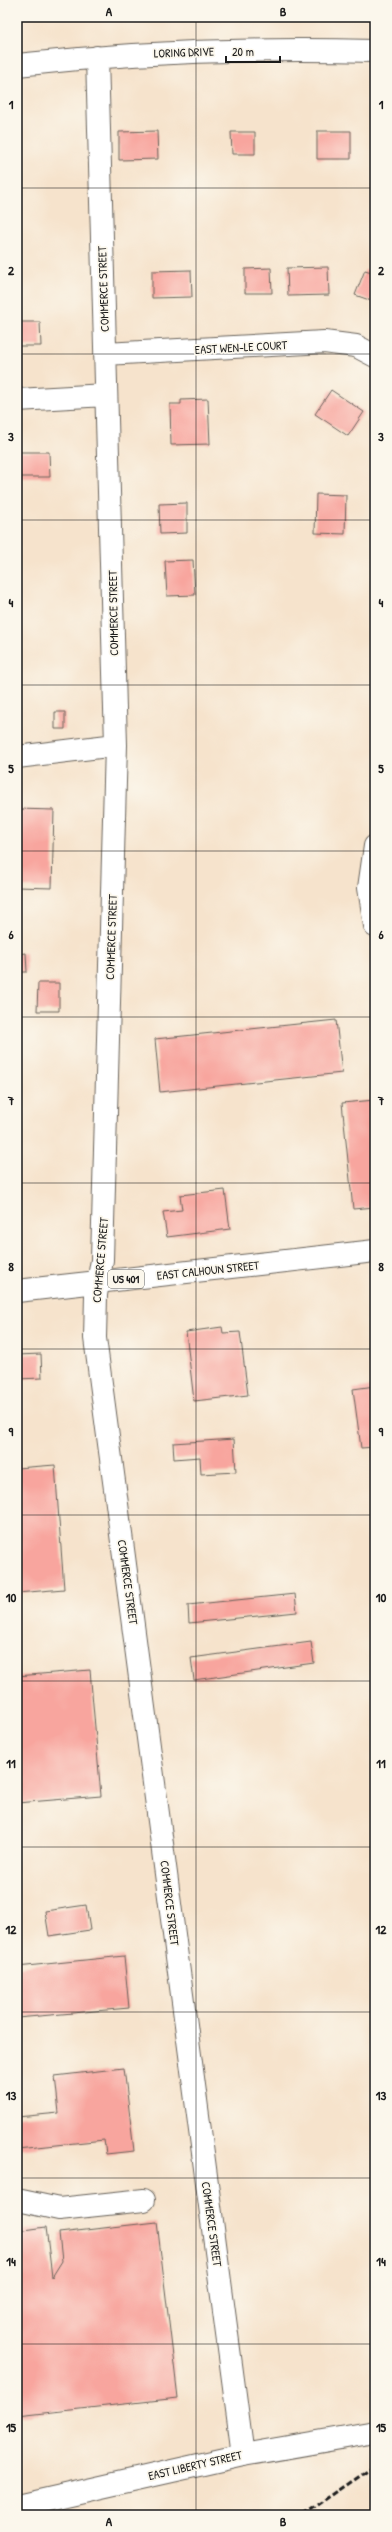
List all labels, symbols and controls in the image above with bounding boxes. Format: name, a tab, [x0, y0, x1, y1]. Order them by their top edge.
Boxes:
text: A	[106, 2, 113, 20]
text: B	[280, 2, 287, 20]
scale bar	[226, 38, 280, 64]
street label: LORING DRIVE	[154, 42, 215, 62]
text: 20 m	[232, 43, 254, 60]
text: 1	[9, 95, 14, 113]
text: 1	[379, 95, 384, 113]
street label: COMMERCE STREET	[93, 245, 113, 332]
text: 2	[8, 261, 15, 279]
text: 2	[378, 261, 385, 279]
street label: EAST WEN-LE COURT	[194, 336, 288, 358]
text: 3	[8, 427, 14, 445]
text: 3	[378, 427, 384, 445]
street label: COMMERCE STREET	[104, 570, 122, 656]
text: 4	[9, 593, 14, 611]
text: 4	[379, 593, 384, 611]
text: 5	[8, 759, 14, 777]
text: 5	[378, 759, 384, 777]
street label: COMMERCE STREET	[101, 893, 121, 980]
text: 6	[8, 925, 14, 943]
text: 6	[378, 925, 384, 943]
text: 7	[7, 1091, 15, 1109]
text: 7	[377, 1091, 385, 1109]
street label: COMMERCE STREET	[88, 1216, 112, 1303]
street label: EAST CALHOUN STREET	[156, 1256, 260, 1284]
text: 8	[8, 1257, 14, 1275]
text: 8	[378, 1257, 384, 1275]
road number: US 401	[108, 1270, 144, 1288]
text: 9	[9, 1422, 14, 1440]
text: 9	[379, 1422, 384, 1440]
street label: COMMERCE STREET	[114, 1538, 142, 1626]
text: 10	[6, 1588, 16, 1606]
text: 10	[376, 1588, 386, 1606]
text: 11	[6, 1754, 16, 1772]
text: 11	[376, 1754, 386, 1772]
street label: COMMERCE STREET	[156, 1859, 184, 1947]
text: 12	[6, 1920, 17, 1938]
text: 12	[376, 1920, 387, 1938]
text: 13	[6, 2086, 16, 2104]
text: 13	[376, 2086, 386, 2104]
street label: COMMERCE STREET	[198, 2180, 226, 2268]
text: 14	[6, 2252, 16, 2270]
text: 14	[376, 2252, 386, 2270]
text: 15	[6, 2418, 17, 2436]
text: 15	[376, 2418, 387, 2436]
street label: EAST LIBERTY STREET	[146, 2446, 244, 2484]
text: A	[106, 2512, 113, 2530]
text: B	[280, 2512, 287, 2530]

